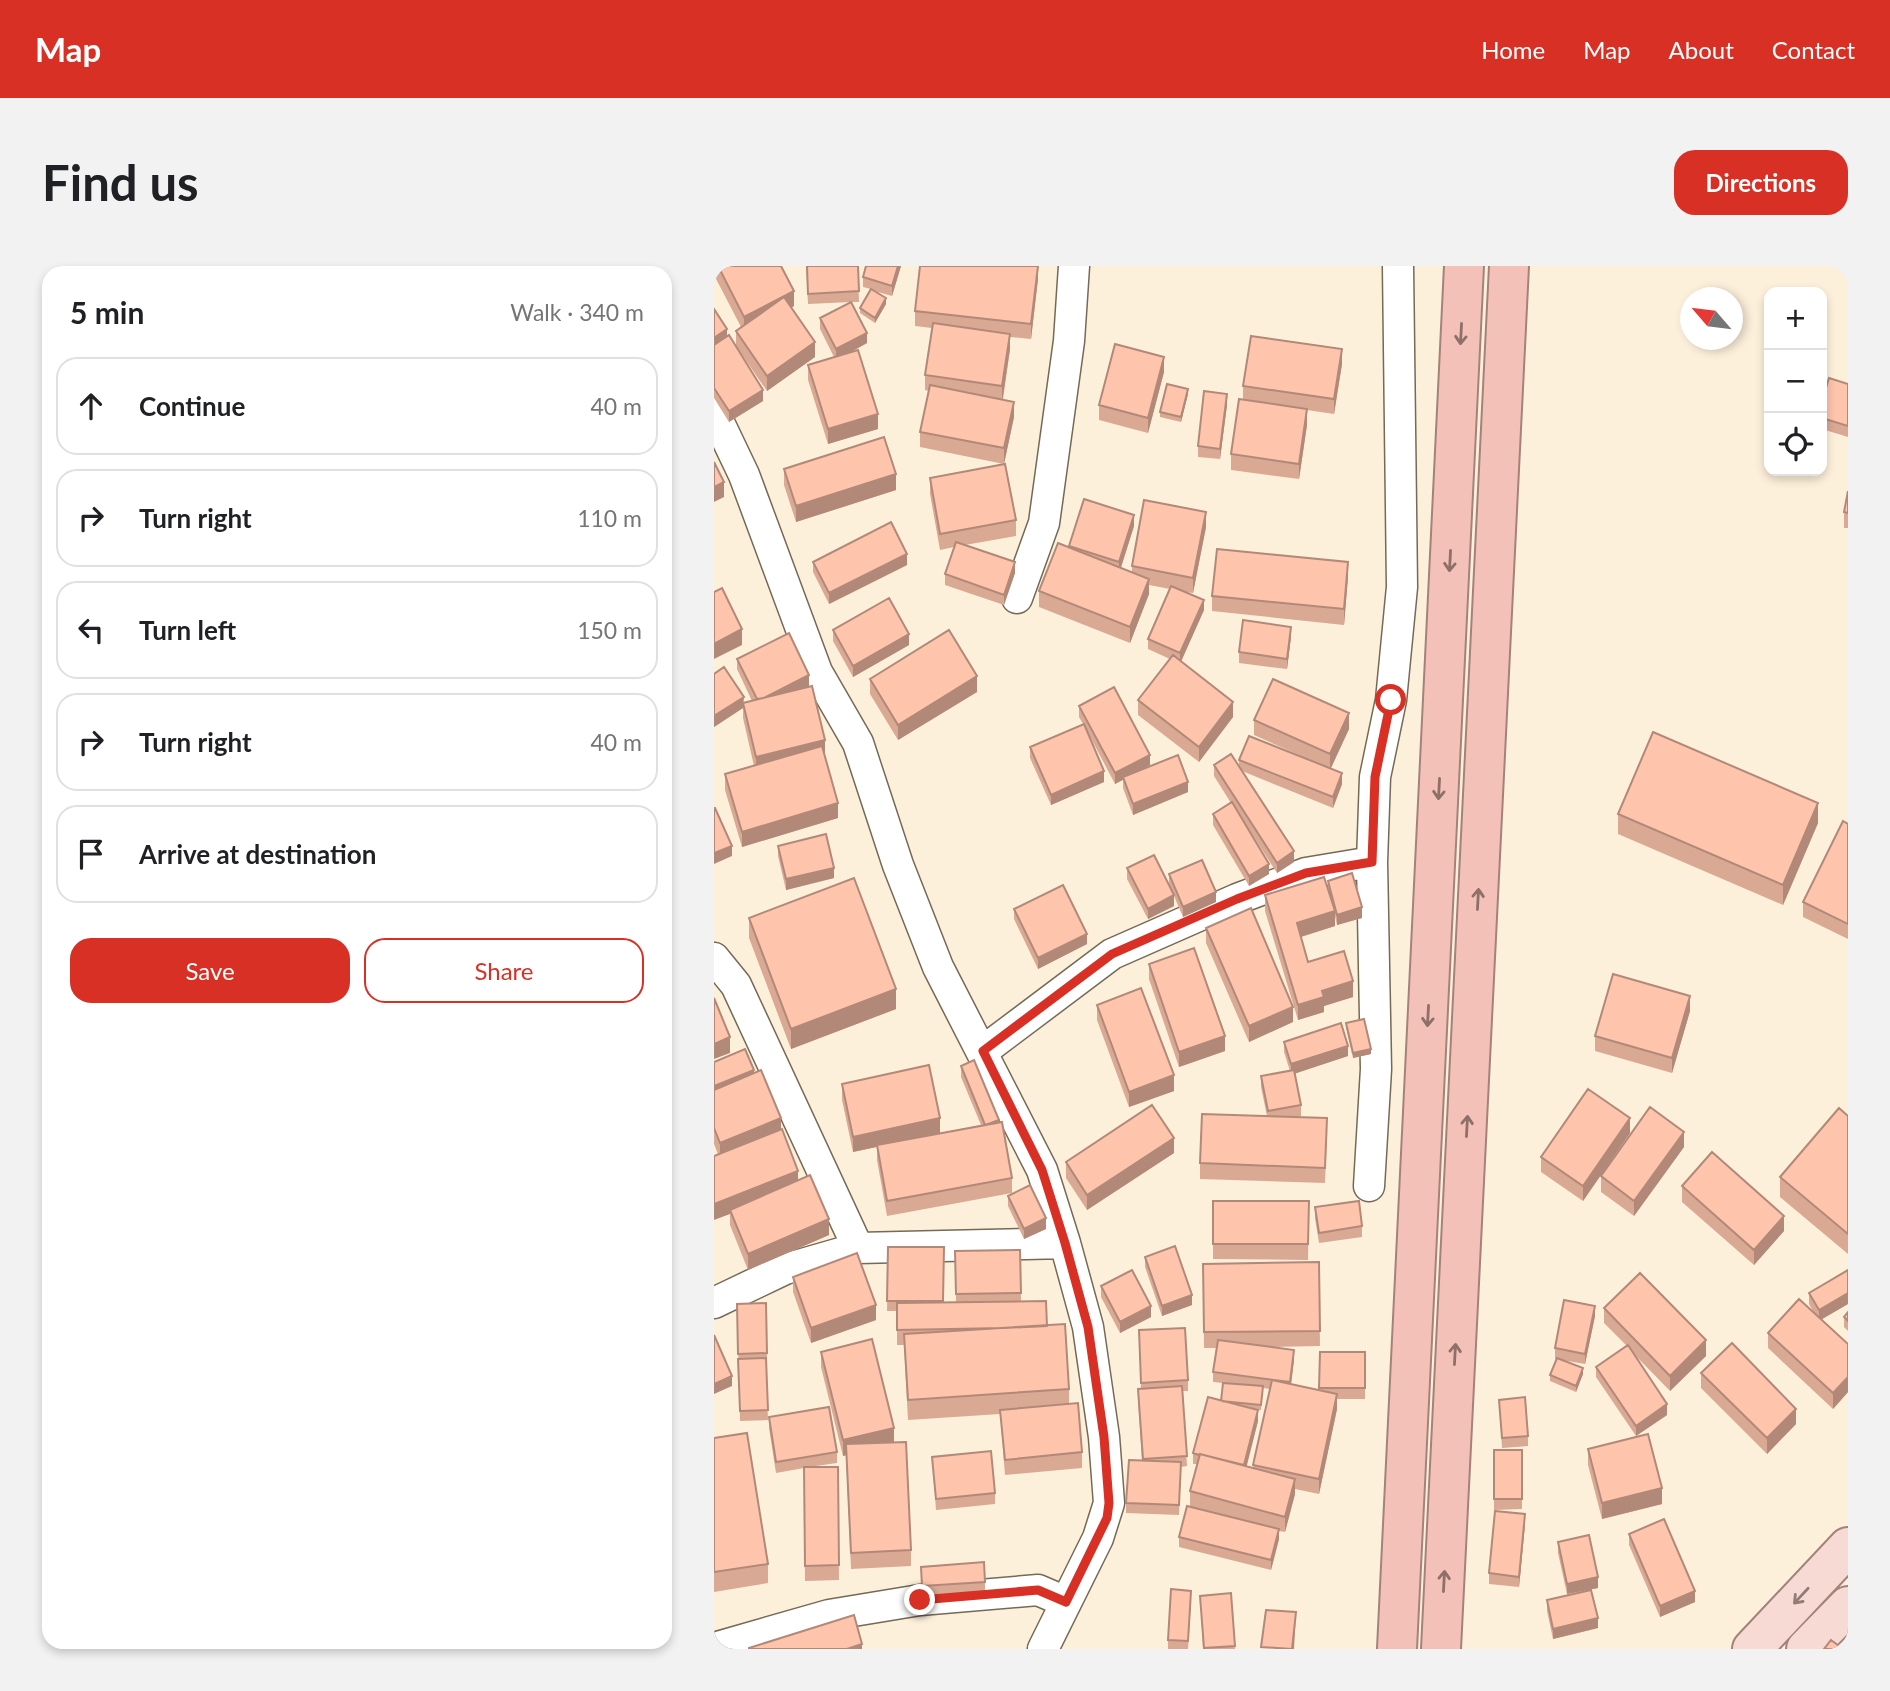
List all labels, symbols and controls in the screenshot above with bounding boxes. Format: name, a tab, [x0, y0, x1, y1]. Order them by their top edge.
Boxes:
text: Map	[35, 29, 101, 69]
text: Home	[1481, 35, 1545, 64]
text: Map	[1583, 35, 1631, 64]
text: About	[1669, 35, 1734, 64]
text: Contact	[1772, 35, 1855, 64]
button: Directions	[1674, 150, 1848, 215]
text: Find us	[42, 153, 199, 211]
north arrow	[1680, 287, 1743, 350]
map controls	[1764, 287, 1827, 476]
button: +	[1764, 287, 1827, 350]
text: 5 min	[70, 294, 144, 330]
text: Walk · 340 m	[510, 298, 644, 326]
one-way arrow	[1455, 322, 1468, 345]
button: −	[1764, 350, 1827, 413]
icon: ahead	[72, 387, 110, 425]
text: Continue	[139, 390, 245, 422]
text: 40 m	[591, 392, 642, 420]
button: locate	[1764, 413, 1827, 476]
icon: right	[72, 499, 110, 537]
text: Turn right	[139, 502, 252, 534]
text: 110 m	[577, 504, 642, 532]
one-way arrow	[1444, 550, 1457, 573]
icon: left	[72, 611, 110, 649]
text: Turn left	[139, 614, 236, 646]
text: 150 m	[577, 616, 642, 644]
route start	[1375, 684, 1406, 715]
icon: right	[72, 723, 110, 761]
text: Turn right	[139, 726, 252, 758]
text: 40 m	[591, 728, 642, 756]
one-way arrow	[1433, 777, 1446, 800]
icon: arrive	[72, 835, 110, 873]
text: Arrive at destination	[139, 838, 376, 870]
one-way arrow	[1471, 888, 1484, 911]
button: Save	[70, 938, 350, 1003]
button: Share	[364, 938, 644, 1003]
one-way arrow	[1422, 1004, 1435, 1027]
one-way arrow	[1460, 1115, 1473, 1138]
one-way arrow	[1449, 1342, 1462, 1365]
one-way arrow	[1438, 1570, 1451, 1593]
route end	[904, 1584, 935, 1615]
one-way arrow	[1793, 1587, 1810, 1604]

